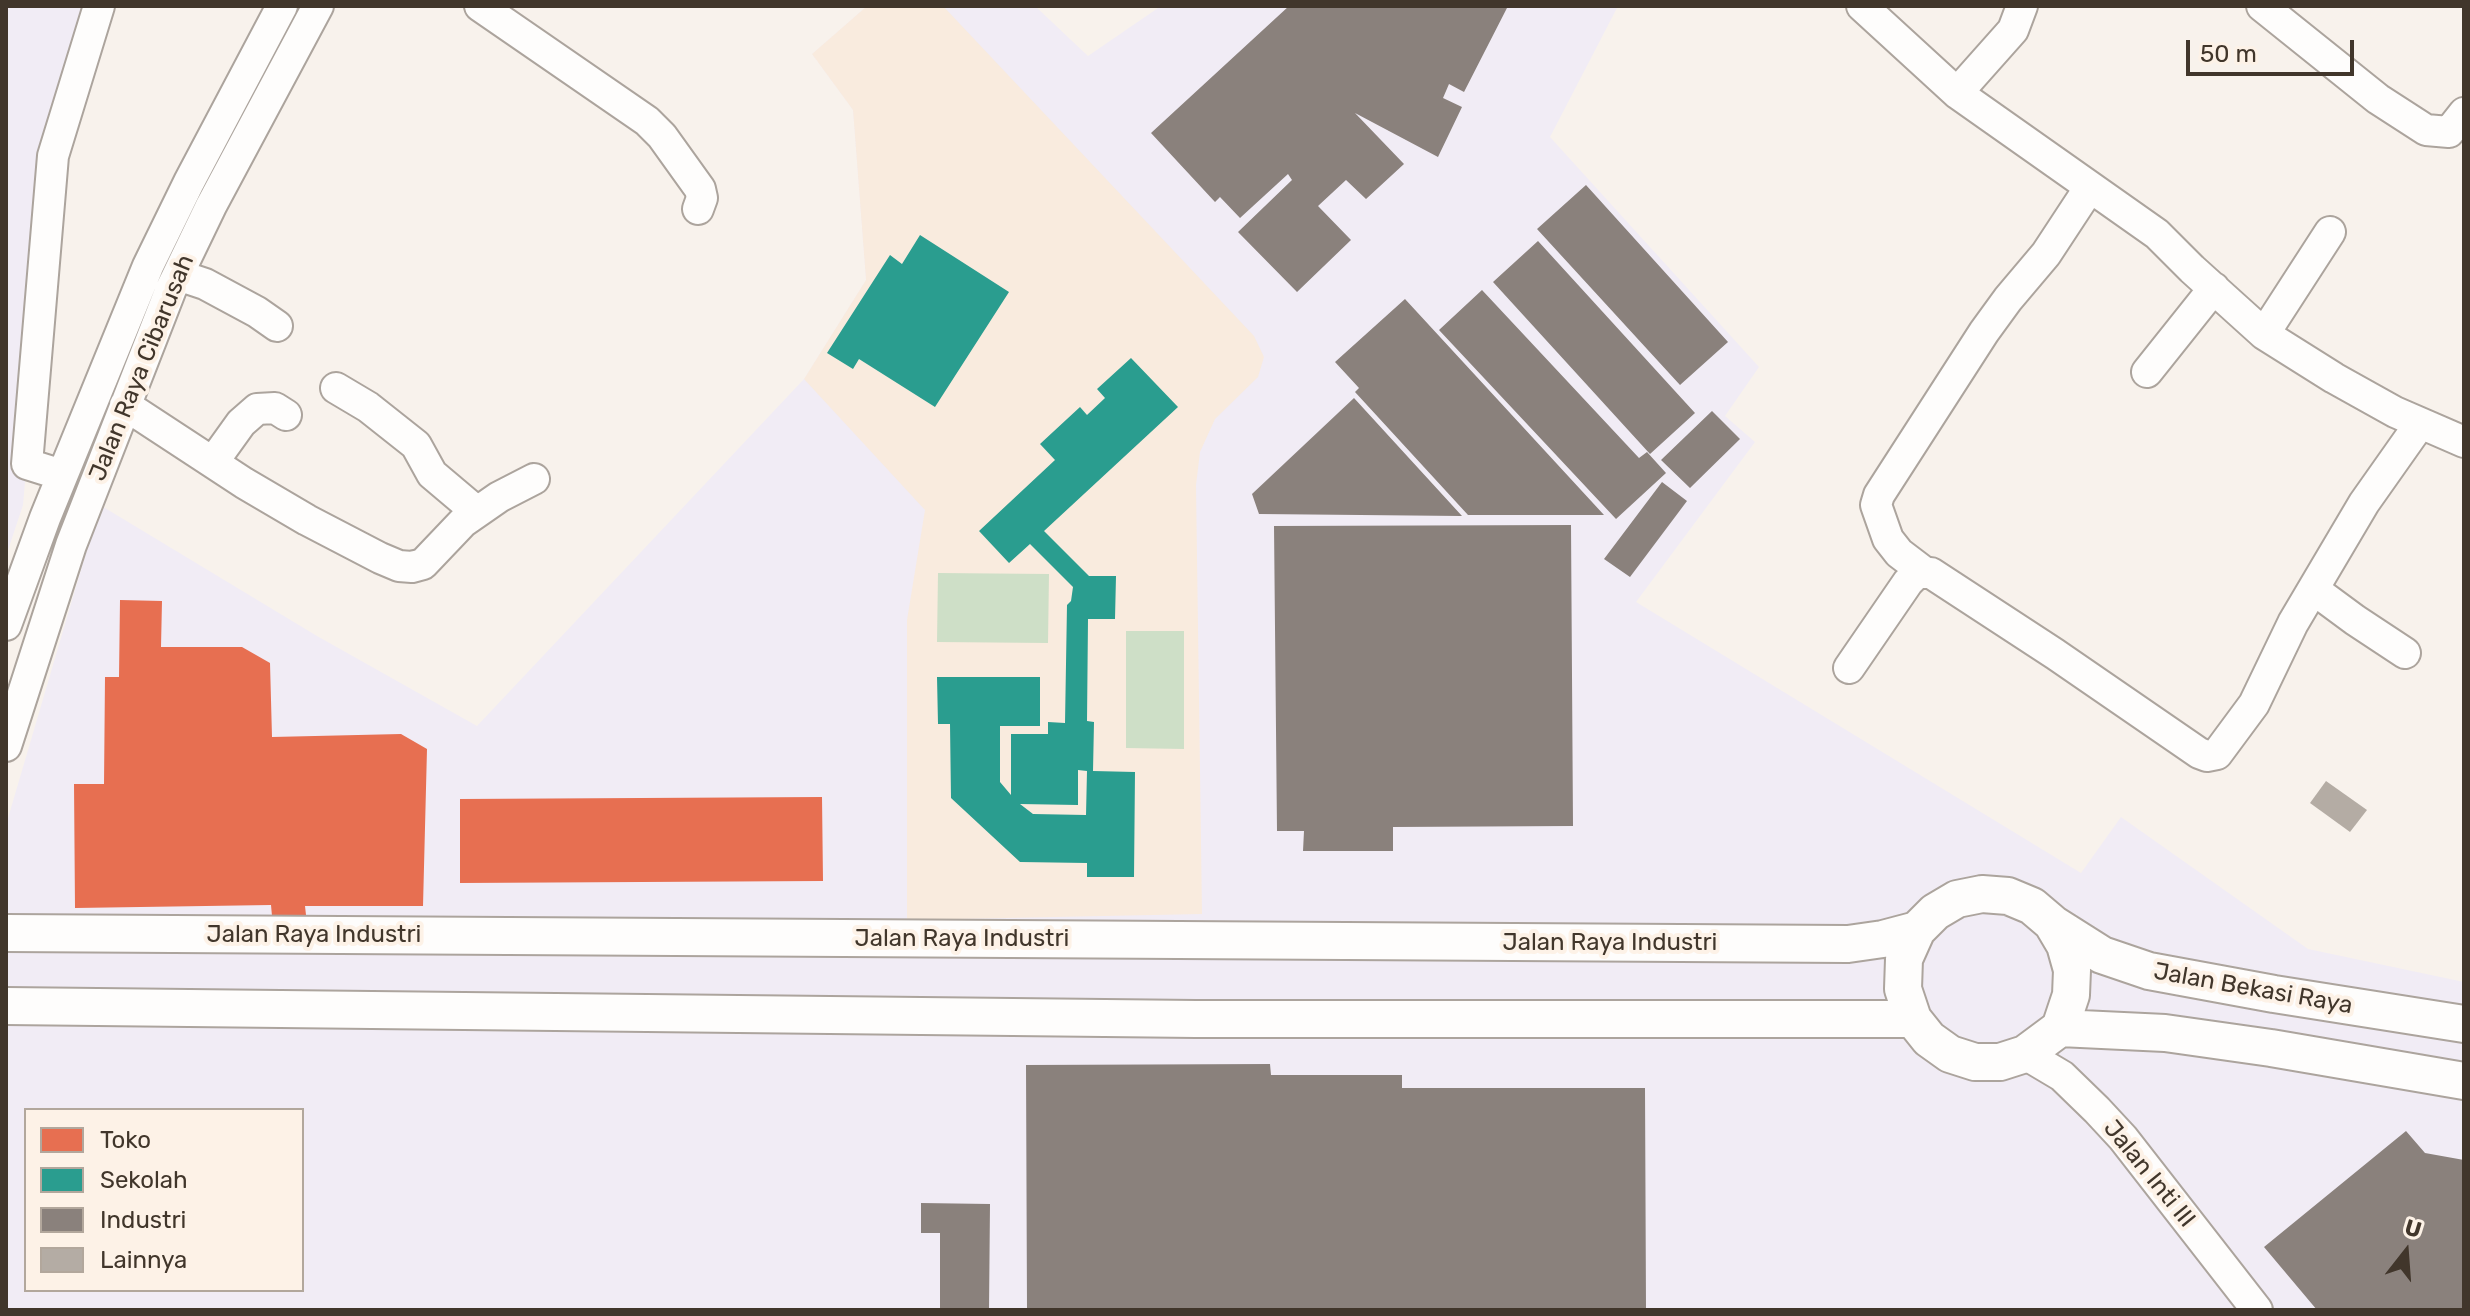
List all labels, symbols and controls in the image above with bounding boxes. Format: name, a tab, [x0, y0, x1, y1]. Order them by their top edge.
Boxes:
scale bar	[2190, 24, 2358, 74]
text: 50 m	[2200, 40, 2257, 68]
street label: Jalan Raya Cibarusah	[83, 251, 201, 485]
street label: Jalan Raya Industri	[207, 921, 421, 949]
street label: Jalan Raya Industri	[855, 925, 1069, 953]
street label: Jalan Raya Industri	[1503, 929, 1717, 957]
street label: Jalan Bekasi Raya	[2151, 957, 2355, 1021]
legend	[24, 1108, 304, 1292]
street label: Jalan Inti III	[2097, 1115, 2201, 1233]
text: Toko	[100, 1126, 151, 1154]
text: Sekolah	[100, 1166, 188, 1194]
text: Industri	[100, 1206, 186, 1234]
north arrow	[2366, 1212, 2446, 1292]
text: U	[2402, 1213, 2425, 1244]
text: Lainnya	[100, 1246, 187, 1274]

